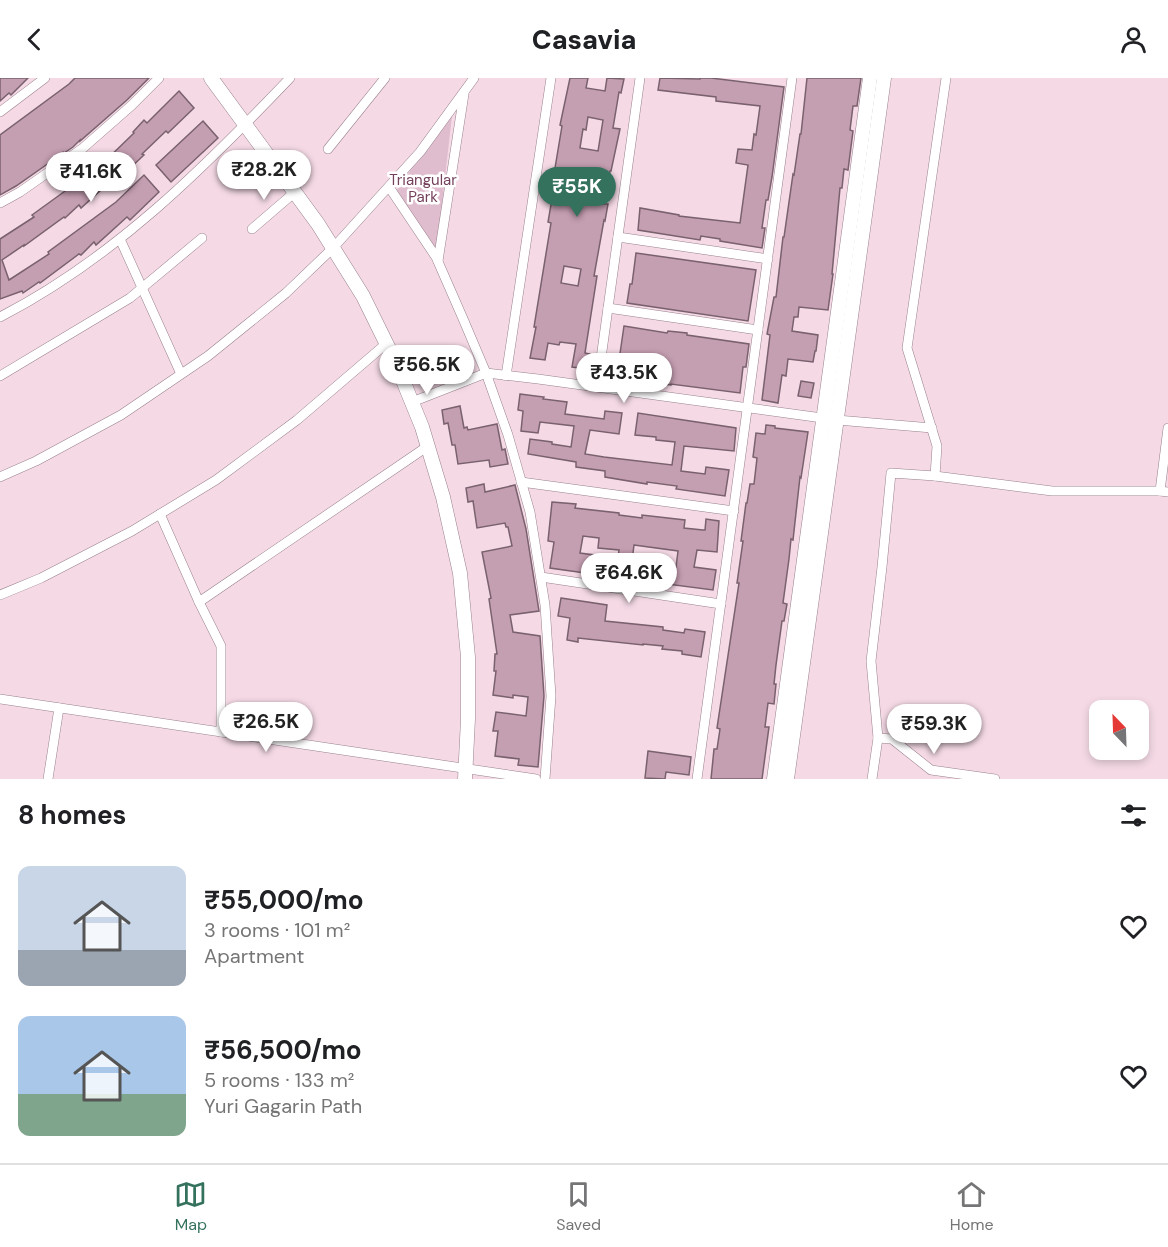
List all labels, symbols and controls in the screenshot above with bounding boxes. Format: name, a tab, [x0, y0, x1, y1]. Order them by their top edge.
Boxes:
text: Casavia	[532, 22, 636, 57]
icon: back	[18, 23, 51, 56]
icon: person	[1117, 23, 1150, 56]
pin: ₹28.2K	[215, 150, 313, 201]
pin: ₹41.6K	[42, 152, 140, 203]
text: ₹28.2K	[231, 156, 297, 182]
text: ₹41.6K	[60, 158, 122, 184]
pin: ₹55K	[541, 167, 613, 218]
park label: Triangular Park	[389, 170, 457, 207]
text: ₹55K	[552, 173, 602, 199]
pin: ₹56.5K	[378, 345, 476, 396]
text: ₹56.5K	[393, 351, 461, 377]
pin: ₹43.5K	[575, 353, 673, 404]
text: ₹43.5K	[590, 359, 658, 385]
pin: ₹64.6K	[580, 553, 678, 604]
text: ₹64.6K	[595, 559, 663, 585]
north arrow	[1089, 700, 1149, 760]
map controls	[1089, 700, 1149, 760]
pin: ₹26.5K	[217, 702, 315, 753]
pin: ₹59.3K	[885, 704, 983, 755]
text: ₹26.5K	[233, 708, 299, 734]
text: ₹59.3K	[901, 710, 967, 736]
text: 8 homes	[18, 798, 126, 832]
icon: filters	[1117, 799, 1150, 832]
text: ₹55,000/mo	[204, 883, 364, 917]
icon: home	[66, 890, 138, 962]
icon: heart	[1117, 910, 1150, 943]
text: 3 rooms · 101 m²	[204, 917, 350, 943]
text: Apartment	[204, 943, 304, 969]
text: ₹56,500/mo	[204, 1033, 362, 1067]
icon: home	[66, 1040, 138, 1112]
icon: heart	[1117, 1060, 1150, 1093]
text: 5 rooms · 133 m²	[204, 1067, 354, 1093]
text: Yuri Gagarin Path	[204, 1093, 362, 1119]
tab: Map	[174, 1178, 207, 1235]
tab: Saved	[556, 1178, 601, 1235]
tab: Home	[950, 1178, 994, 1235]

